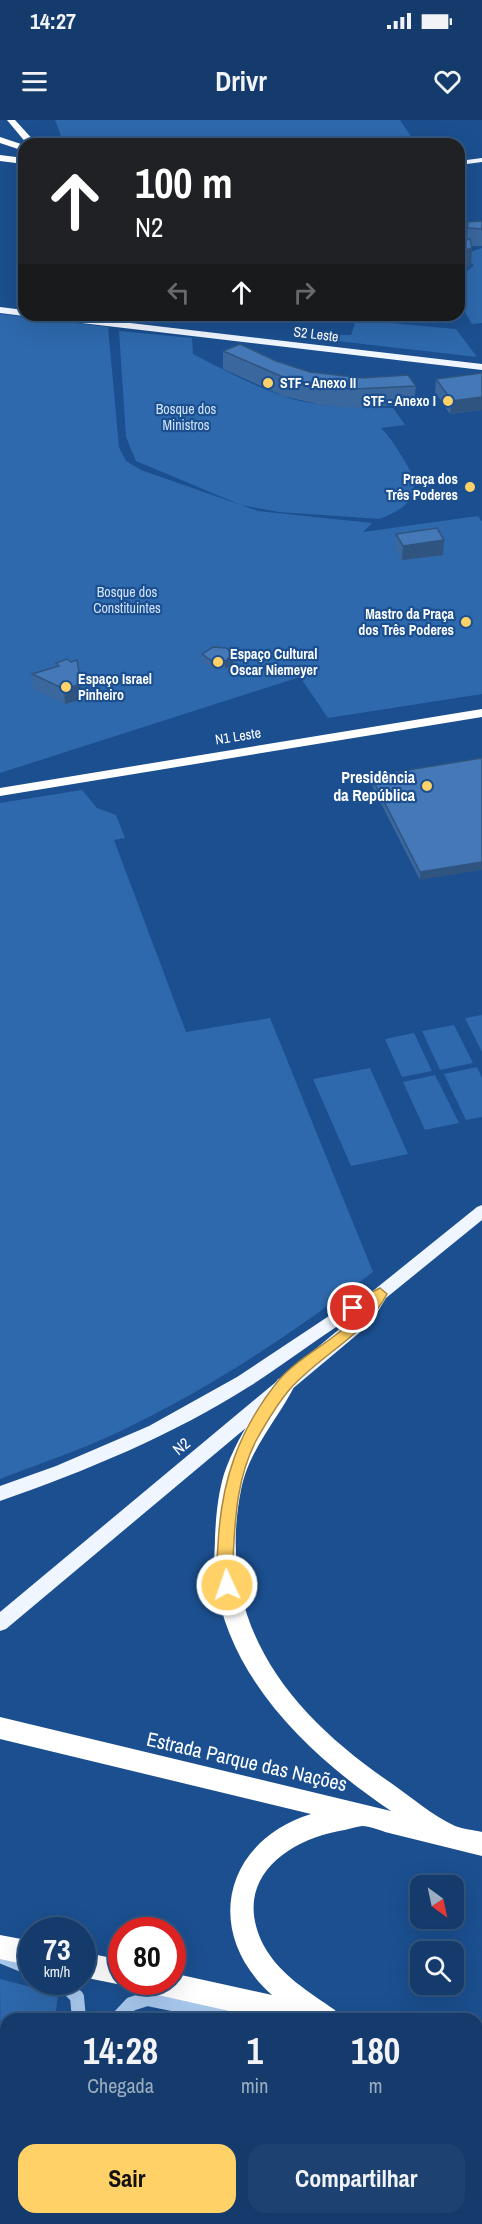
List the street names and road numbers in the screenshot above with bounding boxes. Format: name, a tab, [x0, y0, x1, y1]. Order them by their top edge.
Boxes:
street label: S2 Leste	[292, 322, 340, 346]
street label: N1 Leste	[214, 724, 262, 748]
street label: N2	[168, 1432, 194, 1460]
street label: Estrada Parque das Nações	[144, 1725, 350, 1797]

